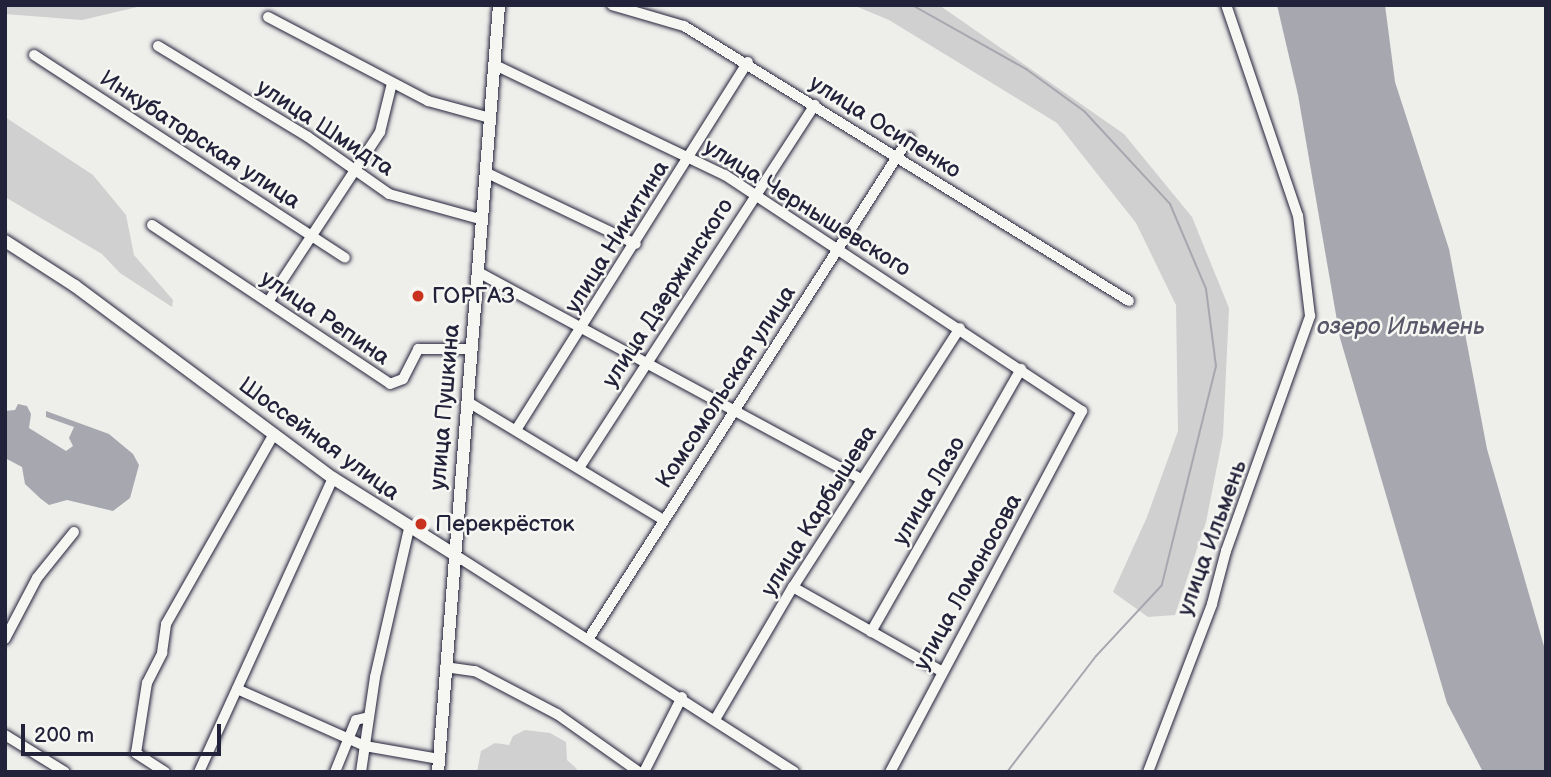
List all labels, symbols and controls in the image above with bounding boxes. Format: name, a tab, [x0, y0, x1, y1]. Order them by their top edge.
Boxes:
street label: Инкубаторская улица	[95, 65, 305, 215]
street label: улица Осипенко	[804, 69, 966, 185]
street label: улица Шмидта	[251, 73, 399, 183]
street label: улица Чернышевского	[699, 133, 915, 283]
street label: улица Никитина	[559, 155, 675, 319]
street label: улица Дзержинского	[597, 193, 739, 393]
street label: улица Репина	[255, 265, 395, 371]
street label: Комсомольская улица	[650, 281, 802, 493]
place label: ГОРГАЗ	[432, 282, 515, 310]
marker: ГОРГАЗ	[410, 288, 426, 304]
water label: озеро Ильмень	[1317, 313, 1485, 341]
street label: улица Пушкина	[424, 323, 466, 491]
street label: Шоссейная улица	[233, 371, 405, 507]
street label: улица Карбышева	[755, 420, 883, 602]
street label: улица Лазо	[887, 432, 971, 550]
street label: улица Ильмень	[1171, 456, 1253, 620]
street label: улица Ломоносова	[908, 489, 1028, 675]
place label: Перекрёсток	[435, 510, 574, 538]
marker: Перекрёсток	[413, 516, 429, 532]
scale bar	[24, 710, 224, 754]
text: 200 m	[34, 723, 94, 748]

